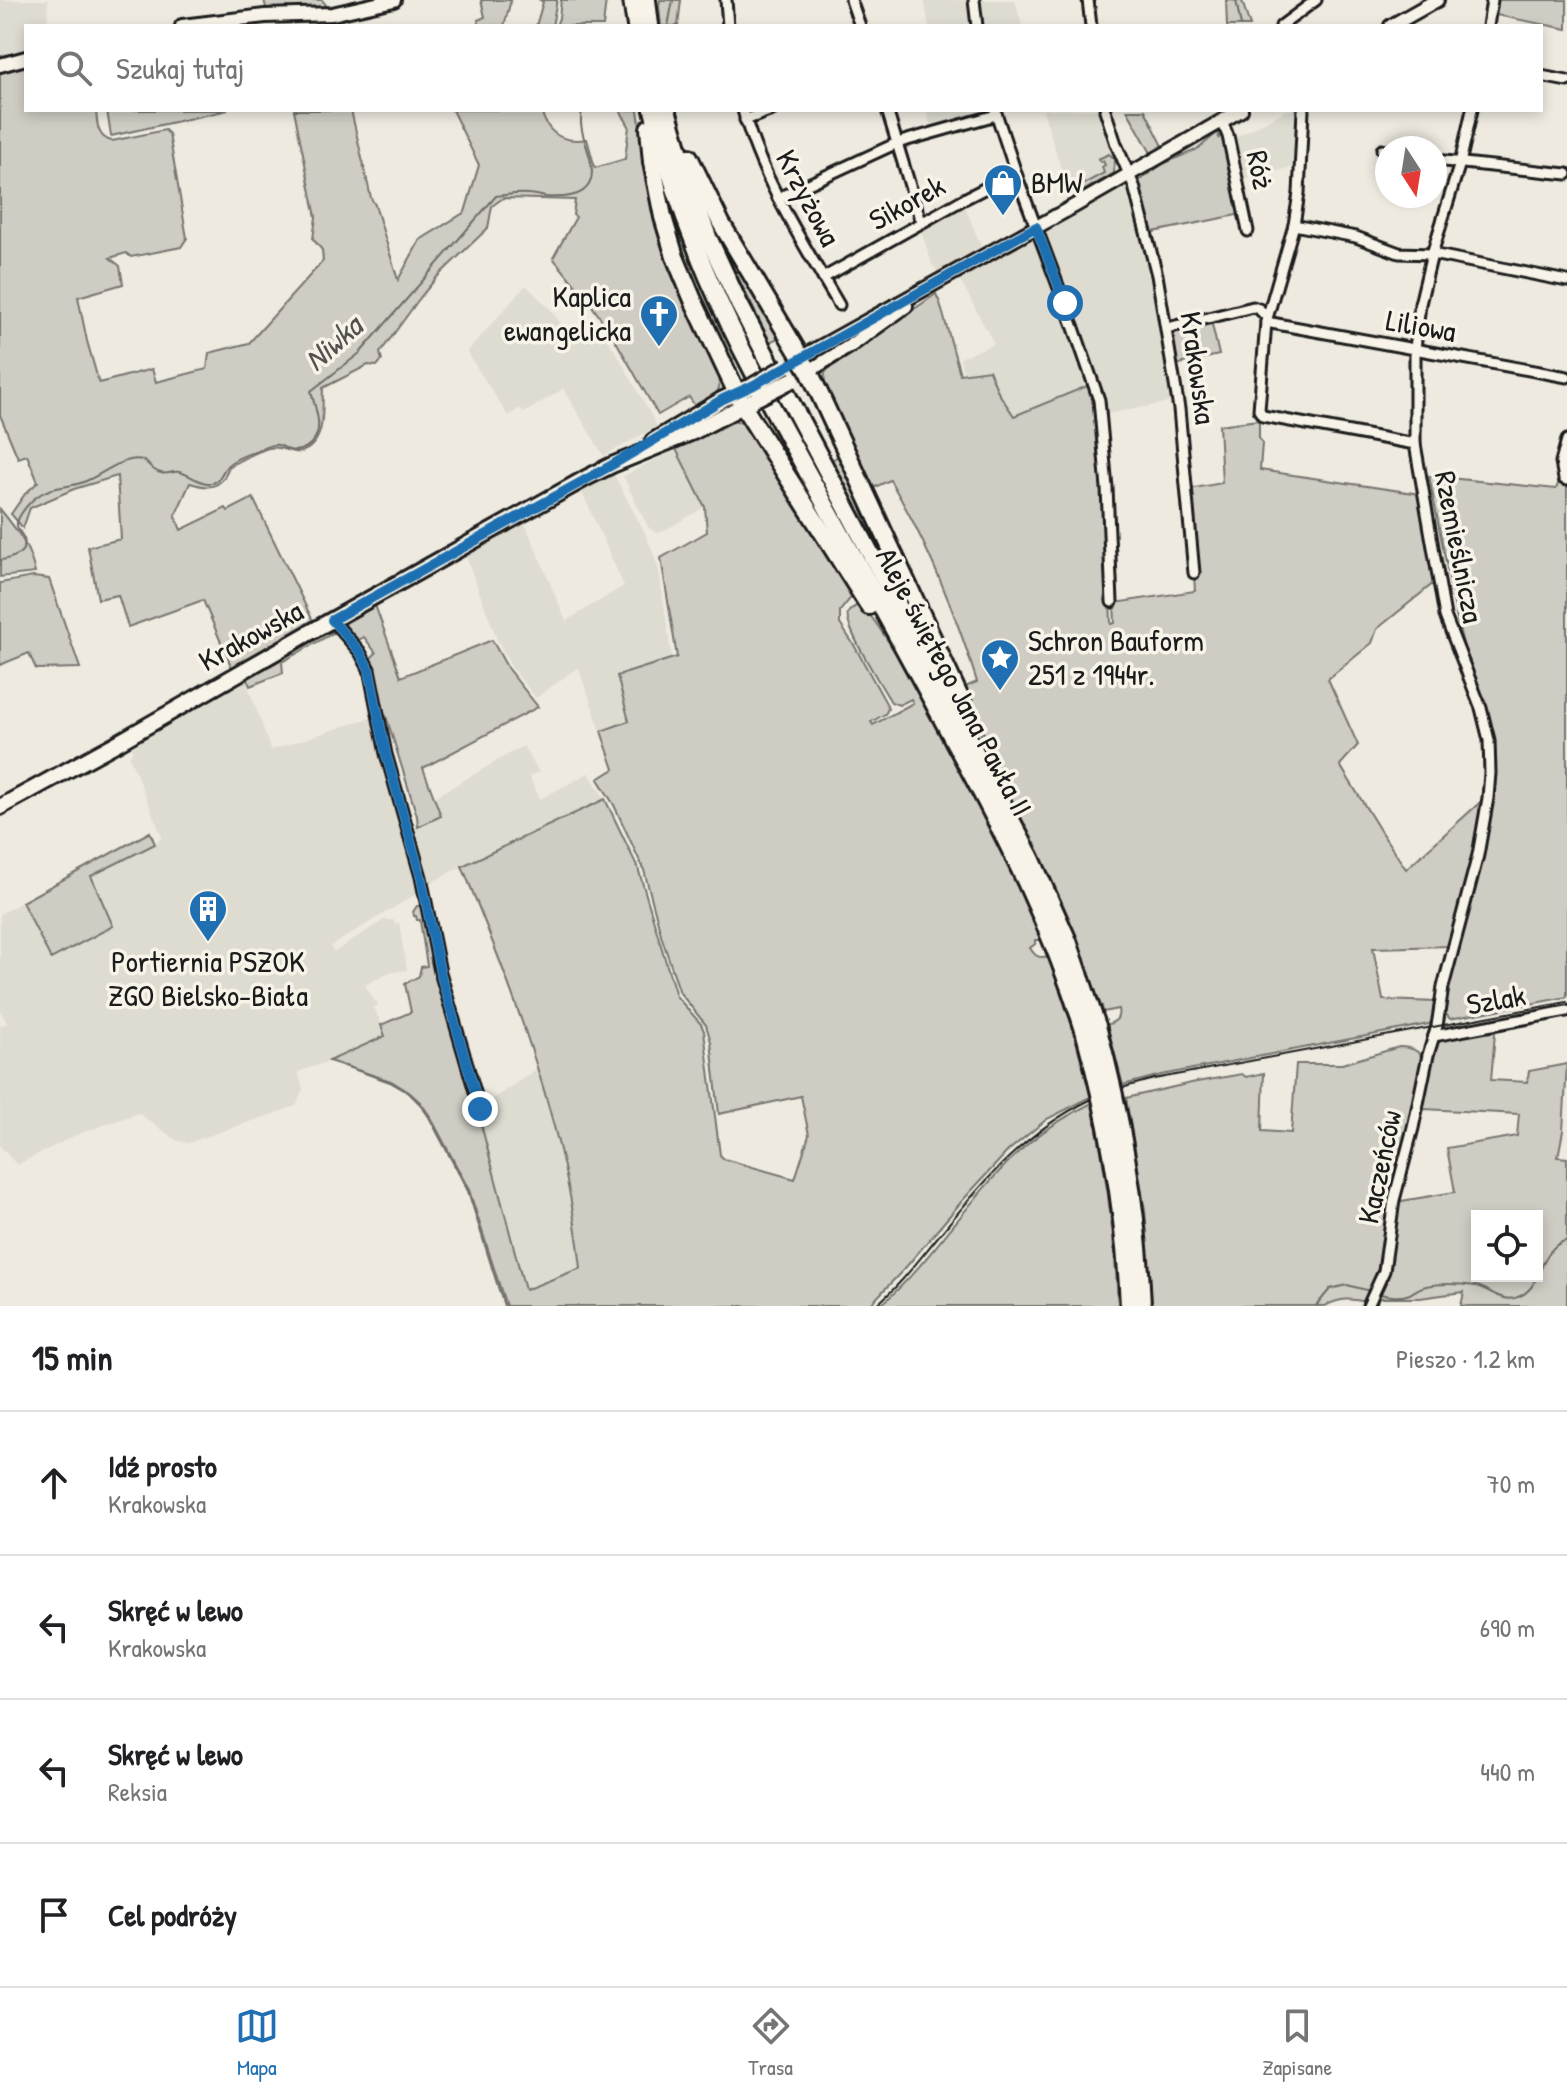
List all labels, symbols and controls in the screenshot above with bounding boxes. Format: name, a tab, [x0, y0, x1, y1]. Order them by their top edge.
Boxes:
search box	[24, 24, 1543, 112]
icon: search	[52, 46, 96, 90]
text: Szukaj tutaj	[116, 48, 244, 88]
north arrow	[1375, 136, 1447, 208]
street label: Krzyżowa	[767, 143, 851, 253]
street label: Róż	[1237, 147, 1285, 193]
shop icon: BMW	[982, 162, 1024, 217]
place label: BMW	[1031, 162, 1083, 202]
street label: Sikorek	[861, 165, 952, 239]
place label: Kaplica ewangelicka	[504, 276, 631, 350]
route start	[1047, 285, 1083, 321]
church icon: Kaplica ewangelicka	[638, 293, 680, 348]
street label: Liliowa	[1383, 299, 1460, 351]
water label: Niwka	[294, 303, 374, 380]
street label: Krakowska	[1171, 309, 1227, 427]
street label: Rzemieślnicza	[1426, 468, 1494, 626]
street label: Aleje świętego Jana Pawła II	[867, 540, 1043, 823]
street label: Krakowska	[191, 590, 310, 680]
place label: Schron Bauform 251 z 1944r.	[1028, 620, 1204, 694]
place icon: Schron Bauform 251 z 1944r.	[979, 637, 1021, 692]
building icon: Portiernia PSZOK ZGO Bielsko-Biała	[187, 888, 229, 943]
place label: Portiernia PSZOK ZGO Bielsko-Biała	[108, 941, 308, 1015]
street label: Szlak	[1463, 974, 1528, 1024]
route end	[462, 1091, 498, 1127]
street label: Kaczeńców	[1347, 1106, 1411, 1227]
map controls	[1471, 1210, 1543, 1282]
button: locate	[1471, 1210, 1543, 1282]
text: 15 min	[32, 1335, 113, 1381]
text: Pieszo · 1.2 km	[1396, 1341, 1535, 1376]
text: Idź prosto	[108, 1446, 217, 1486]
icon: ahead	[32, 1461, 76, 1505]
text: 70 m	[1487, 1466, 1535, 1501]
text: Krakowska	[108, 1486, 206, 1521]
text: Skręć w lewo	[108, 1590, 243, 1630]
icon: left	[32, 1605, 76, 1649]
text: 690 m	[1480, 1610, 1535, 1645]
text: Krakowska	[108, 1630, 206, 1665]
text: Skręć w lewo	[108, 1734, 243, 1774]
icon: left	[32, 1749, 76, 1793]
text: 440 m	[1480, 1754, 1535, 1789]
text: Reksia	[108, 1774, 167, 1809]
icon: arrive	[32, 1893, 76, 1937]
text: Cel podróży	[108, 1895, 237, 1935]
tab: Mapa	[235, 2004, 279, 2082]
tab: Trasa	[748, 2004, 793, 2082]
tab: Zapisane	[1262, 2004, 1332, 2082]

